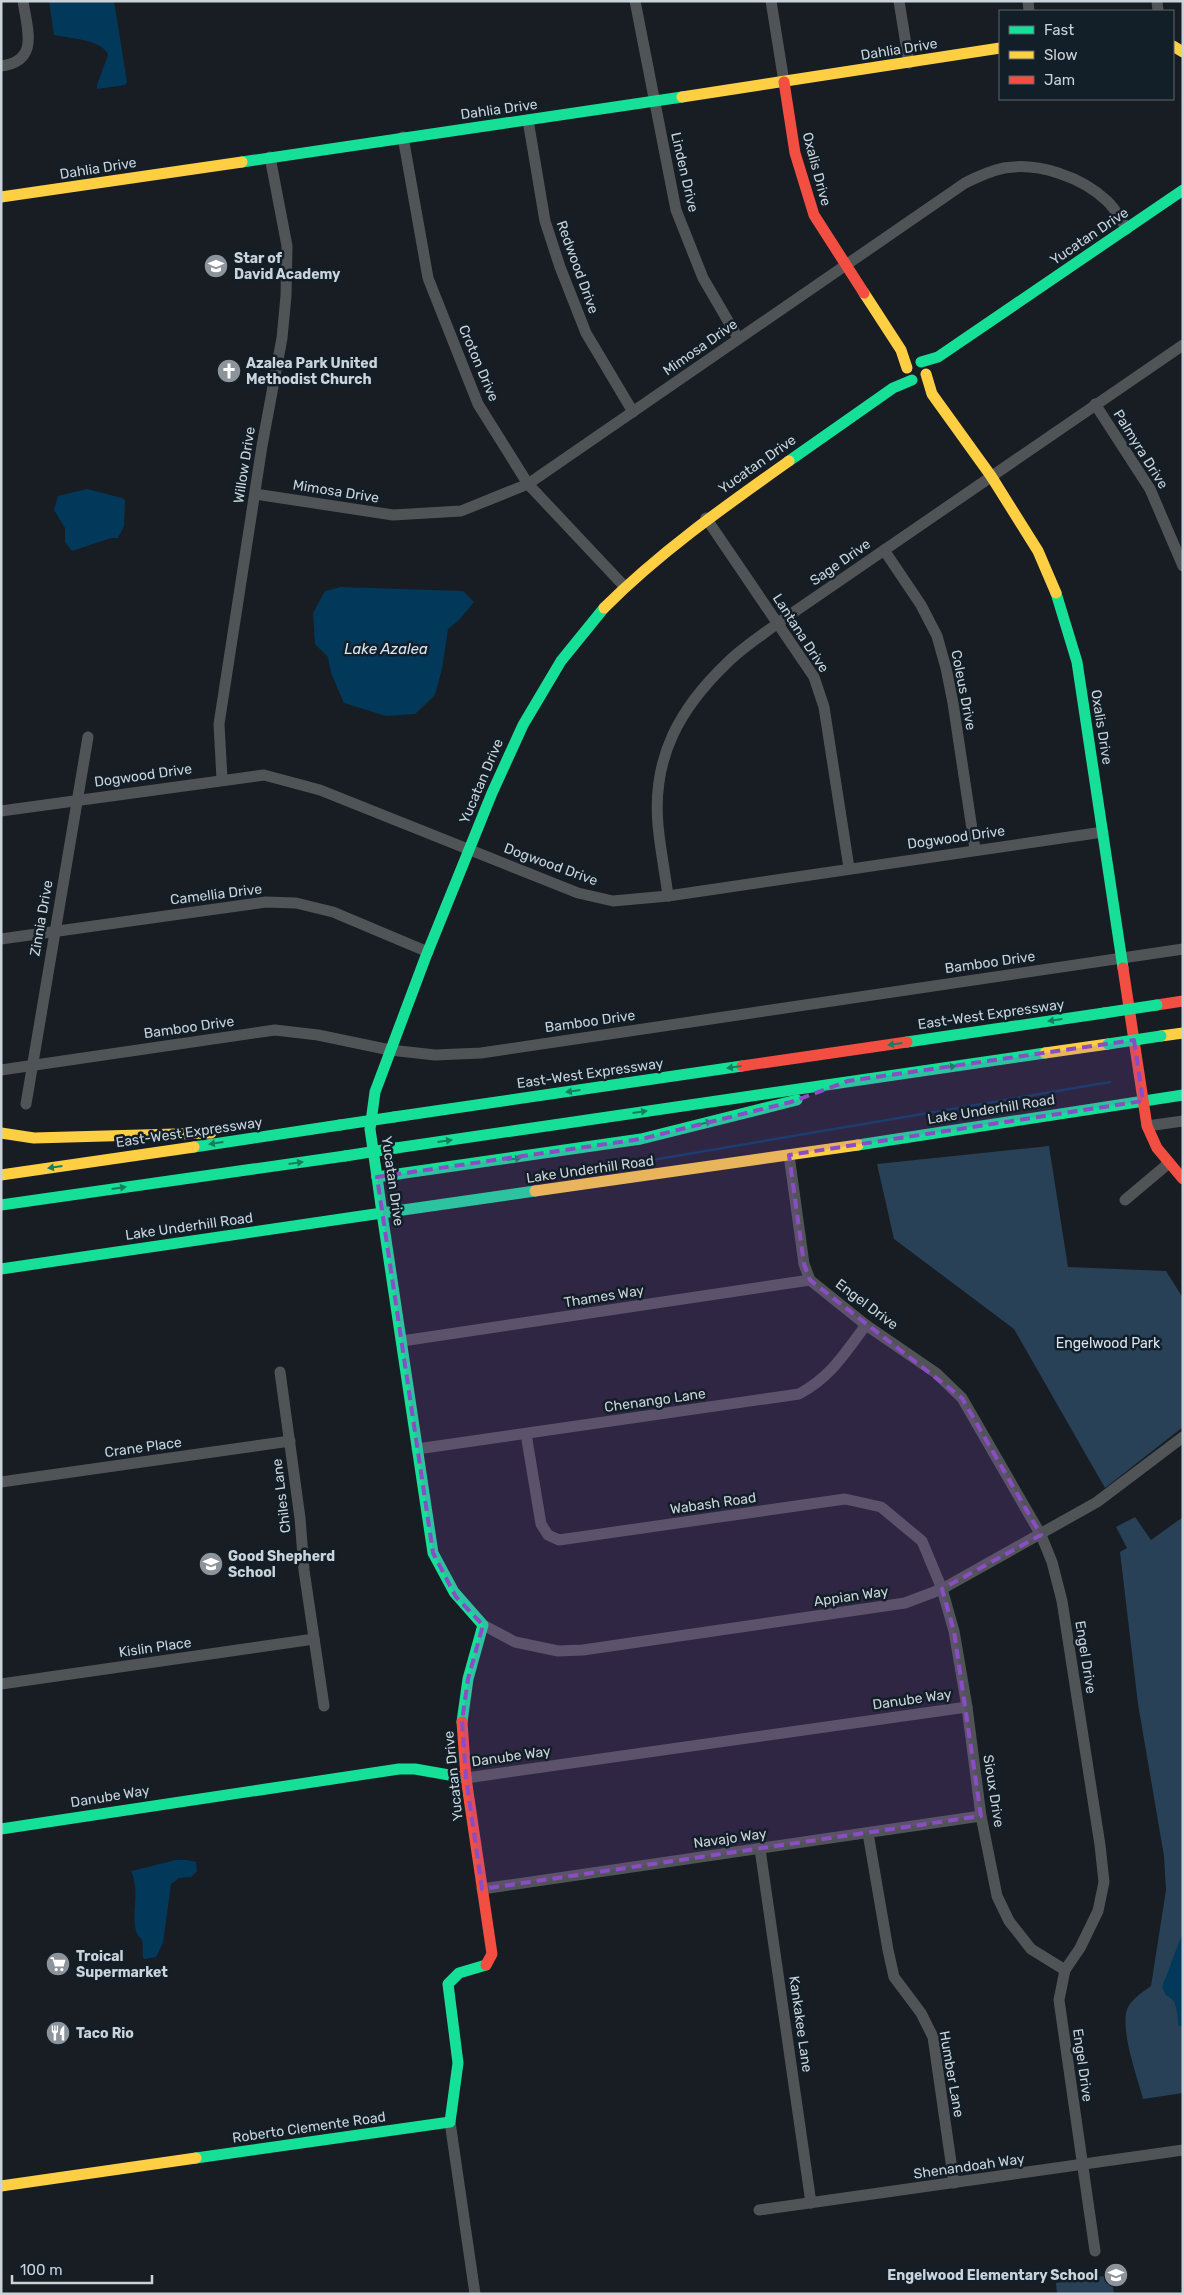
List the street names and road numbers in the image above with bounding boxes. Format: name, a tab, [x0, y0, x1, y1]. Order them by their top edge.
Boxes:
street label: Dahlia Drive	[859, 35, 939, 64]
street label: Dahlia Drive	[459, 96, 539, 123]
street label: Linden Drive	[667, 130, 702, 214]
street label: Oxalis Drive	[799, 130, 835, 208]
street label: Dahlia Drive	[58, 154, 138, 183]
street label: Yucatan Drive	[1047, 204, 1132, 269]
street label: Redwood Drive	[553, 218, 602, 316]
street label: Mimosa Drive	[660, 315, 741, 379]
street label: Croton Drive	[455, 322, 502, 404]
street label: Palmyra Drive	[1110, 407, 1172, 492]
street label: Willow Drive	[230, 425, 259, 505]
street label: Yucatan Drive	[715, 431, 799, 497]
street label: Mimosa Drive	[292, 476, 380, 507]
street label: Sage Drive	[807, 535, 874, 589]
street label: Lantana Drive	[769, 591, 832, 676]
street label: Coleus Drive	[947, 649, 980, 732]
street label: Oxalis Drive	[1087, 688, 1116, 766]
street label: Yucatan Drive	[456, 736, 507, 826]
street label: Dogwood Drive	[93, 760, 193, 791]
street label: Dogwood Drive	[906, 822, 1006, 853]
street label: Dogwood Drive	[502, 840, 600, 889]
street label: Zinnia Drive	[26, 879, 57, 957]
street label: Camellia Drive	[169, 880, 263, 909]
street label: Bamboo Drive	[944, 948, 1036, 977]
street label: East-West Expressway	[917, 996, 1066, 1033]
street label: Bamboo Drive	[544, 1007, 636, 1036]
street label: Bamboo Drive	[143, 1013, 235, 1042]
street label: East-West Expressway	[516, 1055, 665, 1092]
street label: Lake Underhill Road	[926, 1091, 1056, 1128]
street label: East-West Expressway	[115, 1114, 264, 1151]
street label: Yucatan Drive	[378, 1135, 407, 1227]
street label: Lake Underhill Road	[525, 1152, 655, 1187]
street label: Lake Underhill Road	[124, 1209, 254, 1244]
street label: Engel Drive	[832, 1275, 901, 1333]
street label: Thames Way	[563, 1282, 646, 1311]
street label: Chenango Lane	[603, 1385, 707, 1416]
street label: Crane Place	[103, 1434, 183, 1461]
street label: Chiles Lane	[268, 1458, 295, 1534]
street label: Wabash Road	[669, 1489, 757, 1518]
street label: Appian Way	[813, 1583, 890, 1610]
street label: Engel Drive	[1071, 1619, 1100, 1695]
street label: Kislin Place	[118, 1634, 193, 1661]
street label: Danube Way	[871, 1685, 953, 1713]
street label: Yucatan Drive	[440, 1730, 467, 1822]
street label: Danube Way	[470, 1742, 552, 1770]
street label: Sioux Drive	[979, 1754, 1008, 1829]
street label: Danube Way	[69, 1782, 151, 1811]
street label: Navajo Way	[692, 1825, 768, 1852]
street label: Kankakee Lane	[785, 1975, 816, 2074]
street label: Engel Drive	[1069, 2027, 1096, 2103]
street label: Humber Lane	[936, 2030, 967, 2119]
street label: Roberto Clemente Road	[231, 2108, 387, 2147]
street label: Shenandoah Way	[913, 2150, 1026, 2183]

